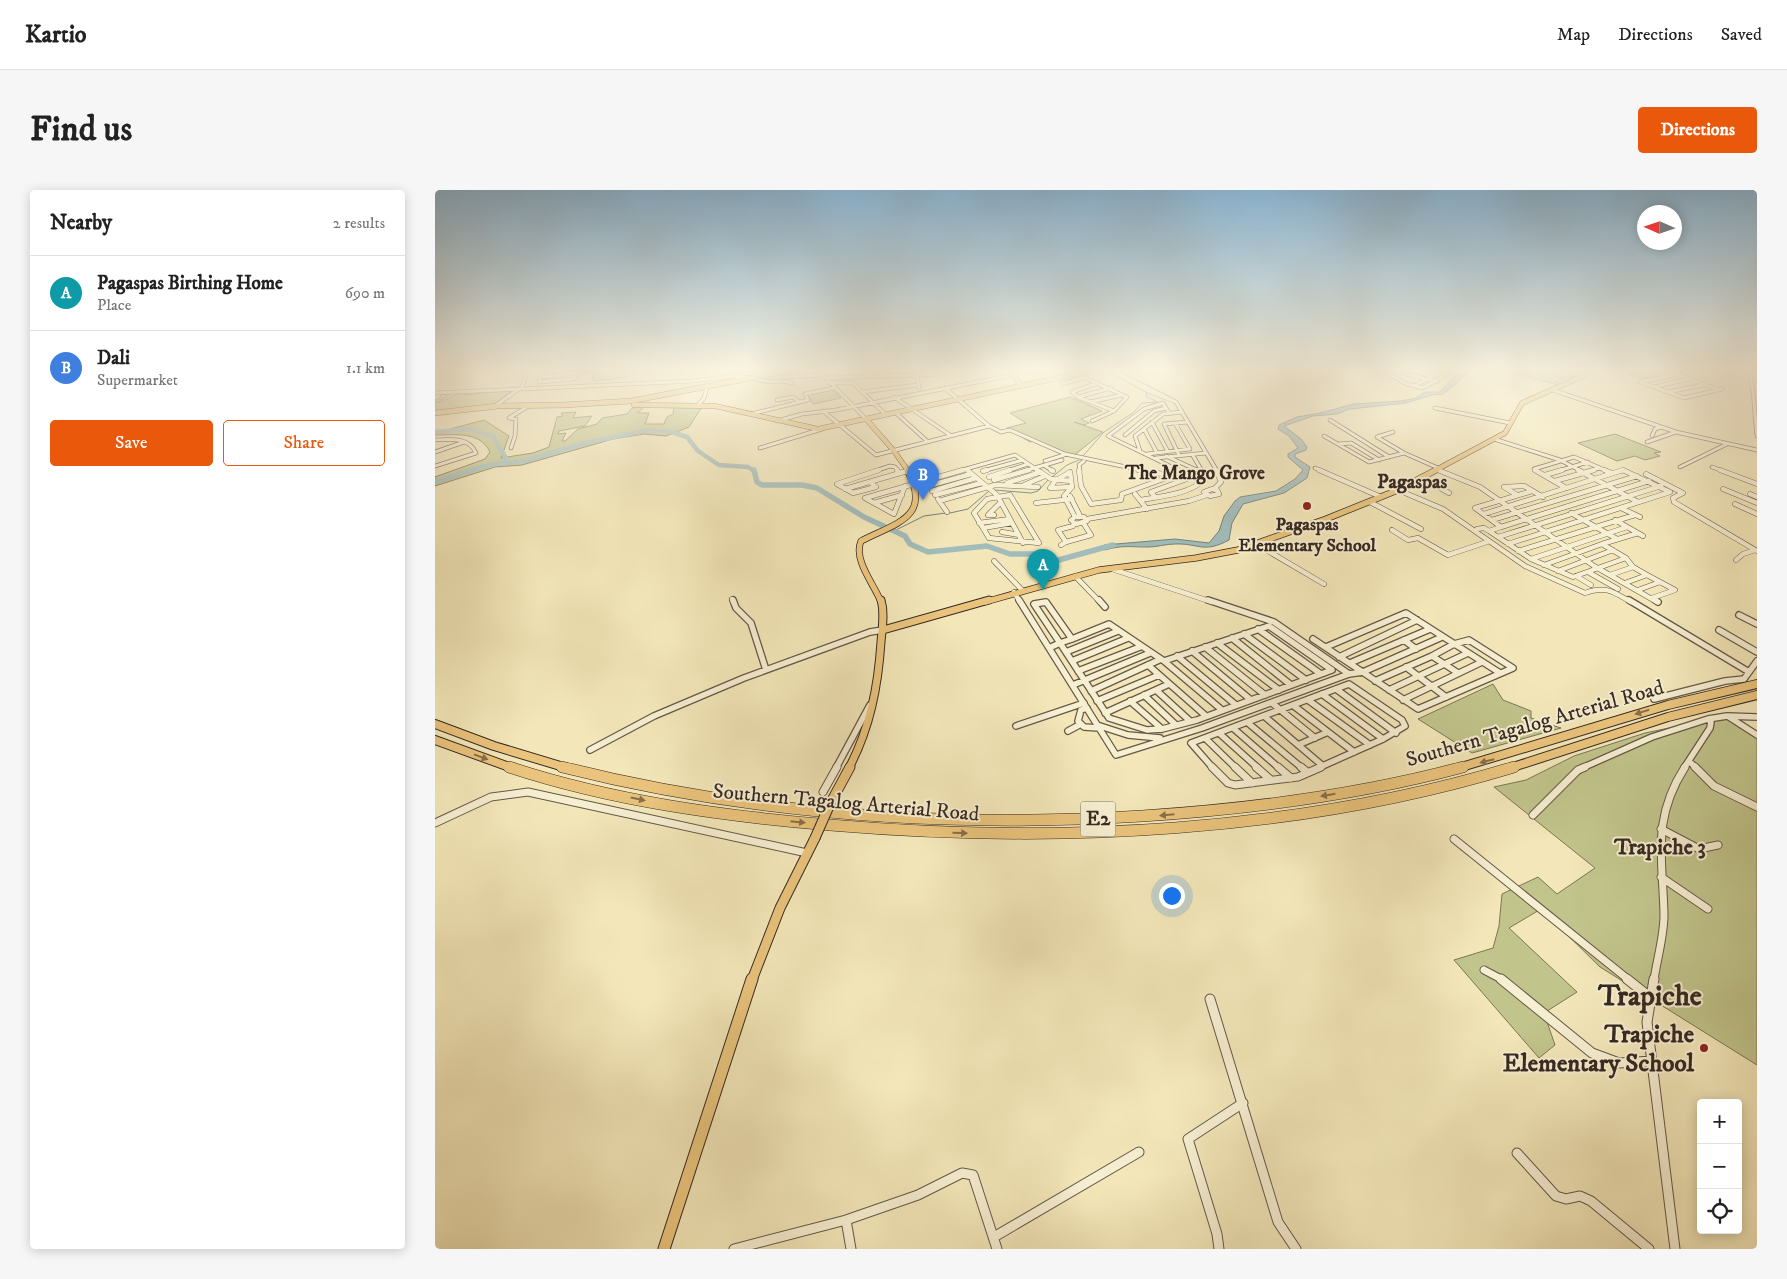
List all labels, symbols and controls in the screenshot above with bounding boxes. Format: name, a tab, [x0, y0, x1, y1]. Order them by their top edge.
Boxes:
text: Kartio	[25, 20, 87, 50]
text: Map	[1557, 24, 1590, 46]
text: Directions	[1618, 24, 1693, 46]
text: Saved	[1721, 24, 1762, 46]
button: Directions	[1638, 107, 1757, 153]
text: Find us	[30, 108, 132, 152]
north arrow	[1637, 205, 1682, 250]
text: Nearby	[50, 210, 112, 236]
text: 2 results	[333, 213, 385, 233]
text: Pagaspas Birthing Home	[97, 272, 283, 295]
text: A	[61, 283, 71, 303]
text: 690 m	[345, 283, 385, 303]
text: Place	[97, 295, 131, 315]
text: Dali	[97, 347, 130, 370]
text: B	[61, 358, 71, 378]
text: 1.1 km	[346, 358, 385, 378]
text: Supermarket	[97, 370, 178, 390]
button: Save	[50, 420, 213, 466]
button: Share	[223, 420, 385, 466]
pin: B	[907, 459, 939, 500]
district label: The Mango Grove	[1124, 462, 1265, 485]
district label: Pagaspas	[1377, 470, 1447, 495]
marker: Pagaspas Elementary School	[1301, 500, 1313, 512]
place label: Pagaspas Elementary School	[1238, 514, 1376, 557]
pin: A	[1027, 549, 1059, 590]
street label: Southern Tagalog Arterial Road	[1403, 675, 1668, 773]
one-way arrow	[1634, 709, 1649, 717]
one-way arrow	[473, 754, 488, 761]
one-way arrow	[1479, 757, 1494, 765]
street label: Southern Tagalog Arterial Road	[712, 778, 981, 828]
one-way arrow	[1320, 792, 1336, 800]
one-way arrow	[630, 795, 645, 803]
road number: E2	[1081, 802, 1115, 836]
one-way arrow	[1158, 811, 1174, 819]
one-way arrow	[790, 819, 806, 827]
one-way arrow	[953, 829, 969, 837]
district label: Trapiche 3	[1613, 834, 1706, 861]
your location	[1159, 883, 1185, 909]
district label: Trapiche	[1597, 979, 1702, 1015]
place label: Trapiche Elementary School	[1503, 1019, 1695, 1079]
marker: Trapiche Elementary School	[1698, 1042, 1710, 1054]
map controls	[1697, 1099, 1742, 1234]
button: +	[1697, 1099, 1742, 1144]
button: −	[1697, 1144, 1742, 1189]
button: locate	[1697, 1189, 1742, 1234]

